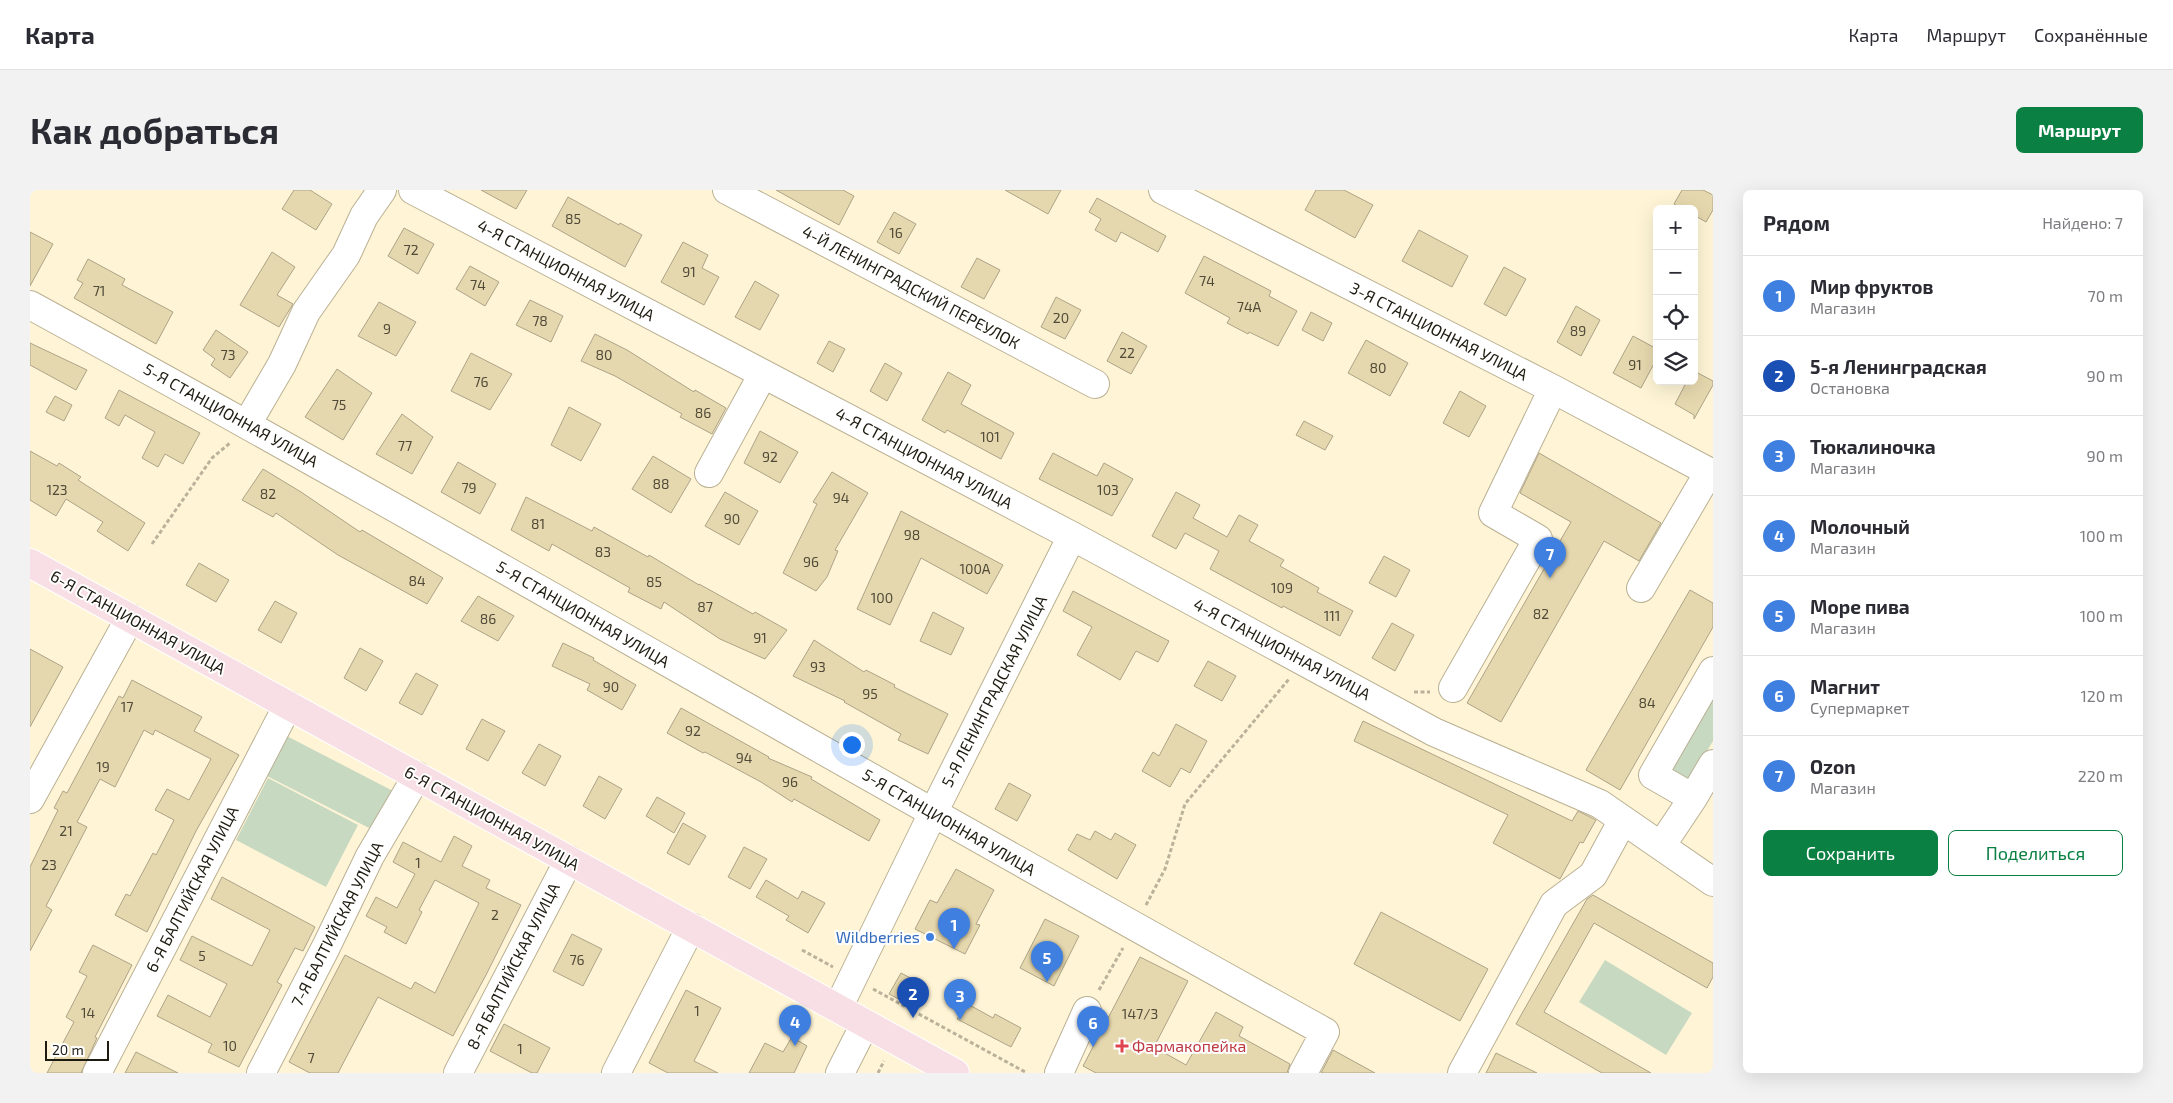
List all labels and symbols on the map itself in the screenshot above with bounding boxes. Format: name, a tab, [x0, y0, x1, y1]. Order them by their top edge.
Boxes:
house number: 85	[565, 210, 581, 227]
street label: 4-Я СТАНЦИОННАЯ УЛИЦА	[474, 215, 658, 324]
street label: 4-Й ЛЕНИНГРАДСКИЙ ПЕРЕУЛОК	[799, 221, 1024, 352]
house number: 16	[889, 224, 903, 241]
house number: 72	[403, 241, 419, 258]
house number: 91	[682, 263, 696, 280]
house number: 74	[1199, 272, 1215, 289]
house number: 74	[470, 276, 486, 293]
street label: 3-Я СТАНЦИОННАЯ УЛИЦА	[1347, 277, 1531, 384]
house number: 71	[93, 282, 105, 299]
house number: 74А	[1237, 298, 1262, 315]
house number: 20	[1053, 309, 1069, 326]
house number: 78	[532, 312, 548, 329]
house number: 9	[383, 320, 391, 337]
house number: 89	[1570, 322, 1586, 339]
house number: 22	[1119, 344, 1135, 361]
house number: 73	[221, 346, 235, 363]
house number: 80	[596, 346, 612, 363]
house number: 91	[1628, 356, 1642, 373]
street label: 5-Я СТАНЦИОННАЯ УЛИЦА	[141, 359, 322, 471]
house number: 80	[1370, 359, 1386, 376]
house number: 76	[473, 373, 489, 390]
house number: 75	[332, 396, 346, 413]
street label: 4-Я СТАНЦИОННАЯ УЛИЦА	[832, 403, 1016, 512]
house number: 86	[695, 404, 711, 421]
house number: 101	[980, 428, 1000, 445]
house number: 77	[398, 437, 412, 454]
house number: 92	[762, 448, 778, 465]
house number: 88	[653, 475, 670, 492]
house number: 79	[461, 479, 477, 496]
house number: 123	[46, 481, 68, 498]
house number: 103	[1097, 481, 1119, 498]
house number: 82	[260, 485, 276, 502]
house number: 94	[833, 489, 849, 506]
house number: 90	[724, 510, 740, 527]
house number: 81	[531, 515, 545, 532]
house number: 98	[904, 526, 920, 543]
pin: 7	[1534, 537, 1566, 578]
house number: 83	[595, 543, 611, 560]
house number: 96	[803, 553, 819, 570]
street label: 5-Я СТАНЦИОННАЯ УЛИЦА	[493, 556, 673, 671]
house number: 100А	[959, 560, 991, 577]
street label: 6-Я СТАНЦИОННАЯ УЛИЦА	[47, 565, 229, 678]
house number: 84	[408, 572, 426, 589]
house number: 85	[646, 573, 662, 590]
house number: 109	[1271, 579, 1293, 596]
house number: 100	[871, 589, 893, 606]
street label: 5-Я ЛЕНИНГРАДСКАЯ УЛИЦА	[937, 592, 1050, 790]
street label: 4-Я СТАНЦИОННАЯ УЛИЦА	[1190, 594, 1374, 703]
house number: 87	[697, 598, 713, 615]
house number: 82	[1533, 605, 1549, 622]
house number: 111	[1324, 607, 1340, 624]
house number: 86	[480, 610, 496, 627]
house number: 91	[753, 629, 767, 646]
house number: 93	[810, 658, 826, 675]
house number: 90	[603, 678, 619, 695]
house number: 95	[862, 685, 878, 702]
house number: 84	[1638, 694, 1656, 711]
house number: 17	[121, 698, 133, 715]
house number: 92	[685, 722, 701, 739]
your location	[839, 732, 865, 758]
house number: 94	[736, 749, 752, 766]
house number: 19	[96, 758, 110, 775]
street label: 6-Я СТАНЦИОННАЯ УЛИЦА	[401, 761, 583, 874]
street label: 5-Я СТАНЦИОННАЯ УЛИЦА	[859, 764, 1039, 879]
house number: 96	[782, 773, 798, 790]
street label: 6-Я БАЛТИЙСКАЯ УЛИЦА	[141, 802, 242, 975]
house number: 21	[59, 822, 73, 839]
street label: 7-Я БАЛТИЙСКАЯ УЛИЦА	[287, 838, 386, 1009]
house number: 1	[415, 854, 421, 871]
house number: 23	[41, 856, 57, 873]
street label: 8-Я БАЛТИЙСКАЯ УЛИЦА	[462, 879, 563, 1052]
house number: 2	[491, 906, 499, 923]
pin: 1	[938, 908, 970, 949]
place label: Wildberries	[836, 927, 920, 946]
marker: Wildberries	[924, 931, 936, 943]
pin: 5	[1031, 941, 1063, 982]
house number: 5	[198, 947, 206, 964]
house number: 76	[569, 951, 585, 968]
pin: 2	[897, 977, 929, 1018]
pin: 3	[944, 979, 976, 1020]
house number: 1	[694, 1002, 700, 1019]
house number: 14	[81, 1004, 95, 1021]
pin: 4	[779, 1005, 811, 1046]
house number: 147/3	[1122, 1005, 1158, 1022]
pin: 6	[1077, 1006, 1109, 1047]
place label: Фармакопейка	[1132, 1036, 1246, 1055]
house number: 10	[223, 1037, 237, 1054]
scale bar	[45, 1038, 109, 1061]
house number: 1	[517, 1040, 523, 1057]
marker: Фармакопейка	[1116, 1040, 1128, 1052]
house number: 7	[307, 1049, 315, 1066]

